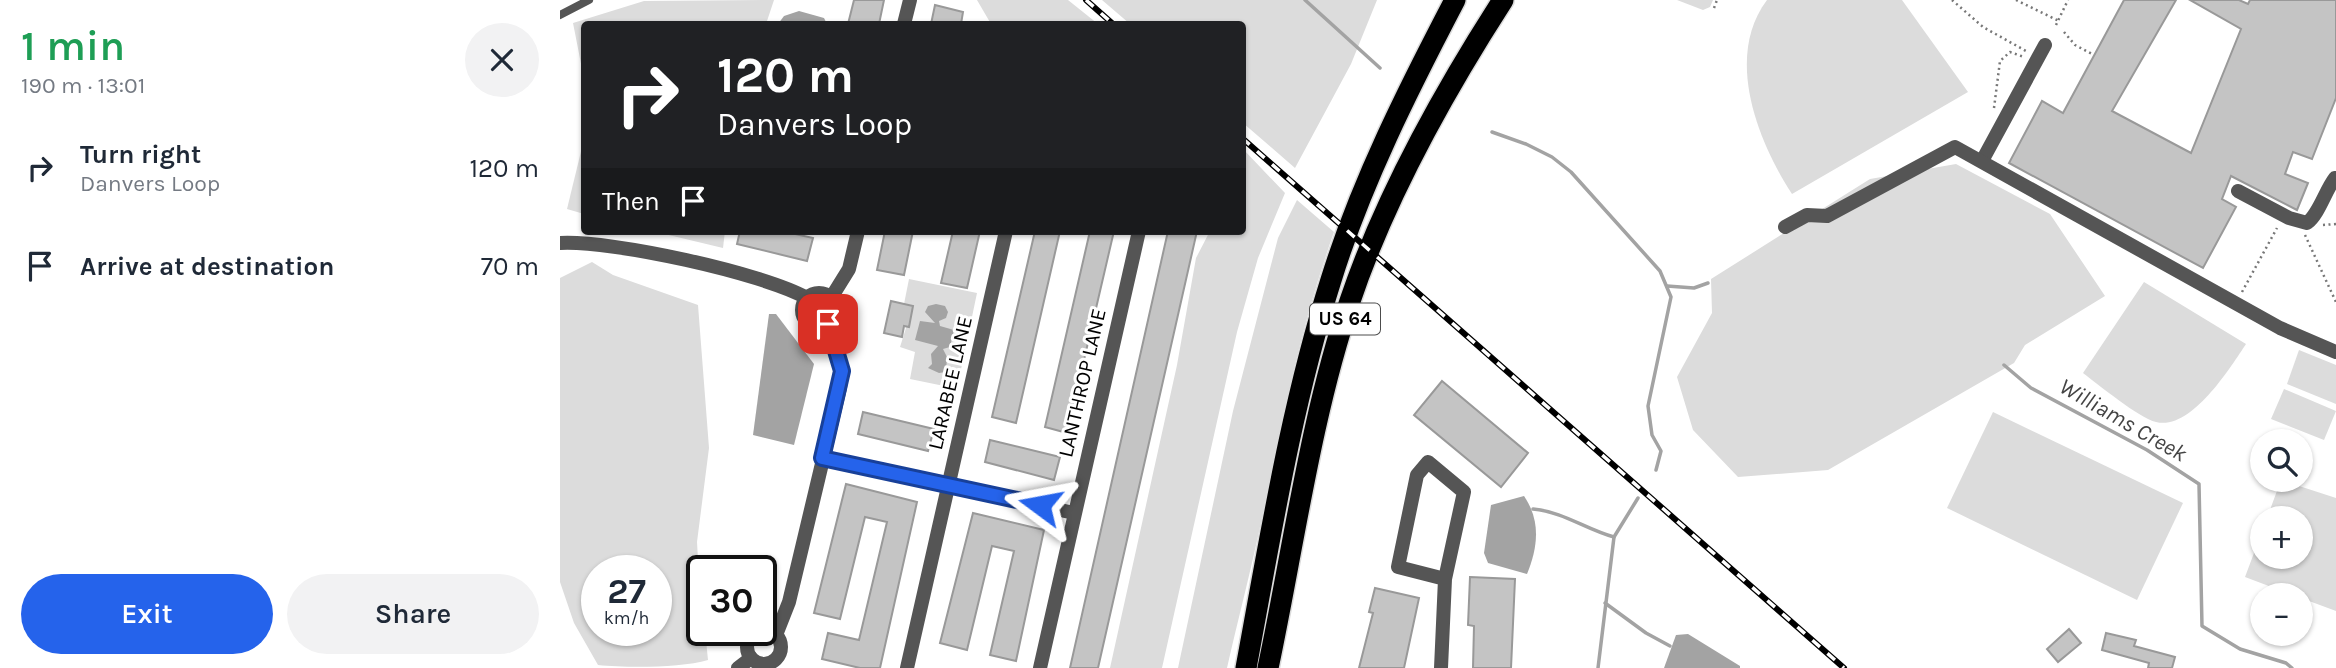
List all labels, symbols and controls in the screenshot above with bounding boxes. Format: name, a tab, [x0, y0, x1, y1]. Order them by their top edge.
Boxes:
text: 1 min	[21, 21, 125, 71]
button: close	[465, 23, 539, 97]
text: 120 m	[717, 47, 854, 104]
icon: right	[602, 49, 693, 140]
text: 190 m · 13:01	[21, 72, 145, 99]
text: Danvers Loop	[717, 106, 912, 143]
text: Turn right	[80, 139, 201, 170]
icon: right	[21, 149, 59, 187]
text: 120 m	[469, 153, 539, 184]
text: Danvers Loop	[80, 170, 220, 197]
icon: arrive	[674, 182, 712, 220]
text: Then	[602, 186, 660, 217]
icon: arrive	[21, 247, 59, 285]
text: Arrive at destination	[80, 251, 334, 282]
text: 70 m	[481, 251, 539, 282]
pin	[798, 294, 858, 354]
road number: US 64	[1310, 304, 1380, 334]
icon: arrive	[809, 305, 847, 343]
street label: LANTHROP LANE	[1053, 306, 1111, 460]
street label: LARABEE LANE	[923, 314, 977, 452]
water label: Williams Creek	[2054, 373, 2192, 468]
map controls	[2250, 429, 2313, 646]
button: search	[2250, 429, 2313, 492]
position arrow	[1003, 468, 1077, 542]
button: +	[2250, 506, 2313, 569]
speed limit sign: 30	[686, 555, 777, 646]
text: 27	[607, 571, 646, 612]
button: Exit	[21, 574, 273, 654]
button: Share	[287, 574, 539, 654]
button: −	[2250, 583, 2313, 646]
text: km/h	[604, 607, 649, 629]

